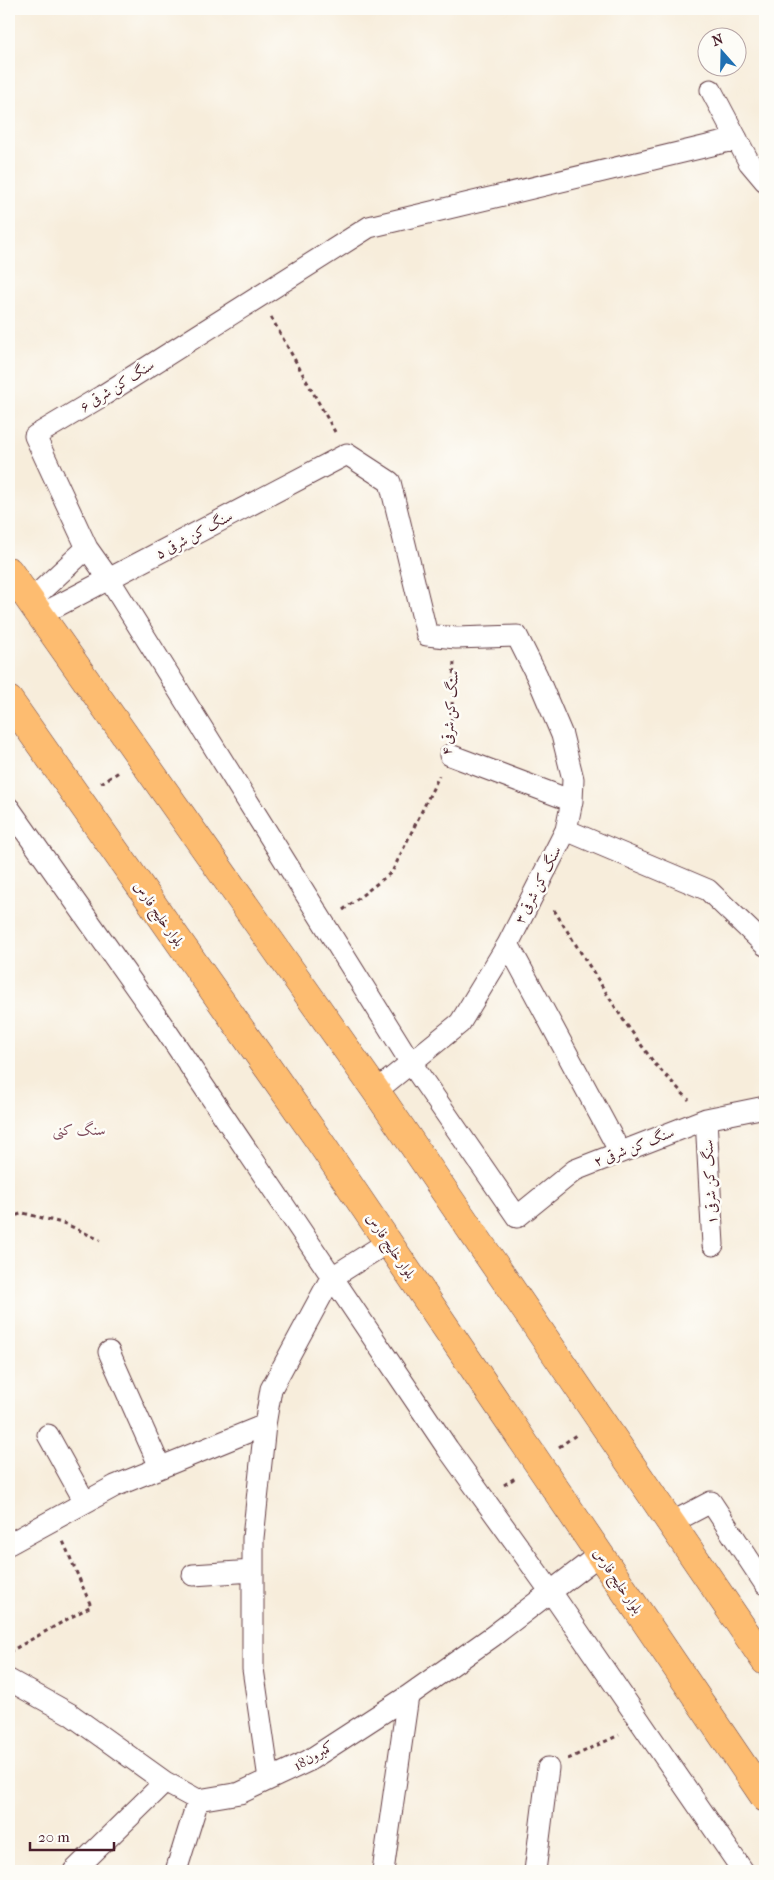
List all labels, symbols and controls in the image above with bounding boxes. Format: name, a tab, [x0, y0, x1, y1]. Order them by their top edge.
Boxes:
north arrow	[696, 28, 746, 78]
text: N	[710, 30, 726, 50]
street label: سنگ کن شرقی ۶	[76, 355, 158, 417]
street label: سنگ کن شرقی ۵	[152, 507, 236, 563]
street label: سنگ کن شرقی ۴	[437, 670, 463, 756]
street label: سنگ کن شرقی ۳	[510, 843, 566, 927]
street label: بلوار خلیج فارس	[127, 878, 188, 952]
district label: سنگ کنی	[52, 1120, 106, 1141]
street label: سنگ کن شرقی ۲	[591, 1123, 677, 1171]
street label: سنگ کن شرقی ۱	[698, 1139, 722, 1225]
street label: بلوار خلیج فارس	[359, 1210, 419, 1285]
street label: بلوار خلیج فارس	[586, 1545, 646, 1620]
street label: کمبرون18	[291, 1738, 337, 1774]
scale bar	[30, 1820, 114, 1852]
text: 20 m	[38, 1828, 70, 1846]

